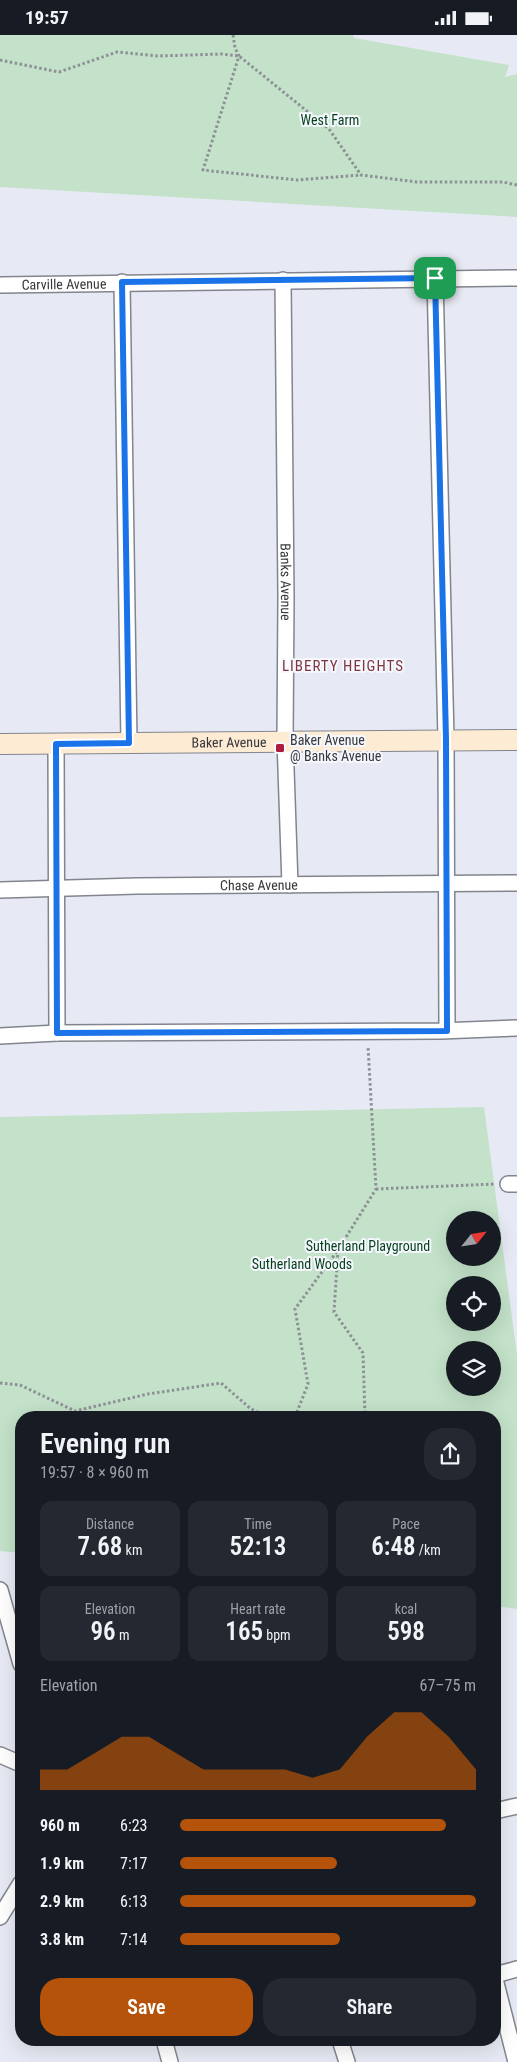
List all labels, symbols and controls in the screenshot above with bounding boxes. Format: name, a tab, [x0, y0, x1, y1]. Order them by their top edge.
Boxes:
text: 19:57	[25, 6, 69, 29]
park label: West Farm	[301, 112, 359, 128]
pin	[414, 257, 456, 299]
icon: arrive	[421, 264, 449, 292]
street label: Carville Avenue	[21, 276, 107, 293]
street label: Banks Avenue	[277, 543, 294, 621]
district label: LIBERTY HEIGHTS	[282, 657, 404, 675]
place label: Baker Avenue @ Banks Avenue	[290, 732, 382, 764]
street label: Baker Avenue	[191, 734, 267, 751]
marker: Baker Avenue @ Banks Avenue	[274, 742, 286, 754]
street label: Chase Avenue	[220, 877, 298, 893]
north arrow	[446, 1211, 501, 1266]
map controls	[446, 1211, 501, 1396]
park label: Sutherland Playground	[306, 1238, 430, 1254]
park label: Sutherland Woods	[252, 1256, 352, 1272]
button: locate	[446, 1276, 501, 1331]
button: layers	[446, 1341, 501, 1396]
text: Evening run	[40, 1427, 170, 1460]
button: share	[424, 1428, 476, 1480]
text: 19:57 · 8 × 960 m	[40, 1463, 149, 1482]
text: Distance	[86, 1516, 134, 1532]
text: Time	[244, 1516, 272, 1532]
text: Pace	[392, 1516, 420, 1532]
text: 7.68	[78, 1532, 122, 1561]
text: 52:13	[230, 1532, 286, 1561]
text: 6:48	[371, 1532, 416, 1561]
text: km	[122, 1542, 142, 1558]
text: /km	[416, 1542, 441, 1558]
text: Elevation	[85, 1601, 135, 1617]
text: Heart rate	[230, 1601, 286, 1617]
text: kcal	[395, 1601, 417, 1617]
text: 96	[91, 1617, 116, 1646]
text: 165	[225, 1617, 263, 1646]
text: 598	[387, 1617, 425, 1646]
text: m	[116, 1627, 129, 1643]
text: bpm	[263, 1627, 291, 1643]
text: Elevation	[40, 1676, 98, 1695]
text: 67–75 m	[420, 1676, 476, 1695]
text: 960 m	[40, 1816, 80, 1835]
text: 6:23	[120, 1816, 147, 1835]
text: 1.9 km	[40, 1854, 84, 1873]
text: 7:17	[120, 1854, 147, 1873]
text: 2.9 km	[40, 1892, 84, 1911]
text: 6:13	[120, 1892, 147, 1911]
text: 3.8 km	[40, 1930, 84, 1949]
text: 7:14	[120, 1930, 147, 1949]
button: Save	[40, 1978, 253, 2036]
button: Share	[263, 1978, 476, 2036]

